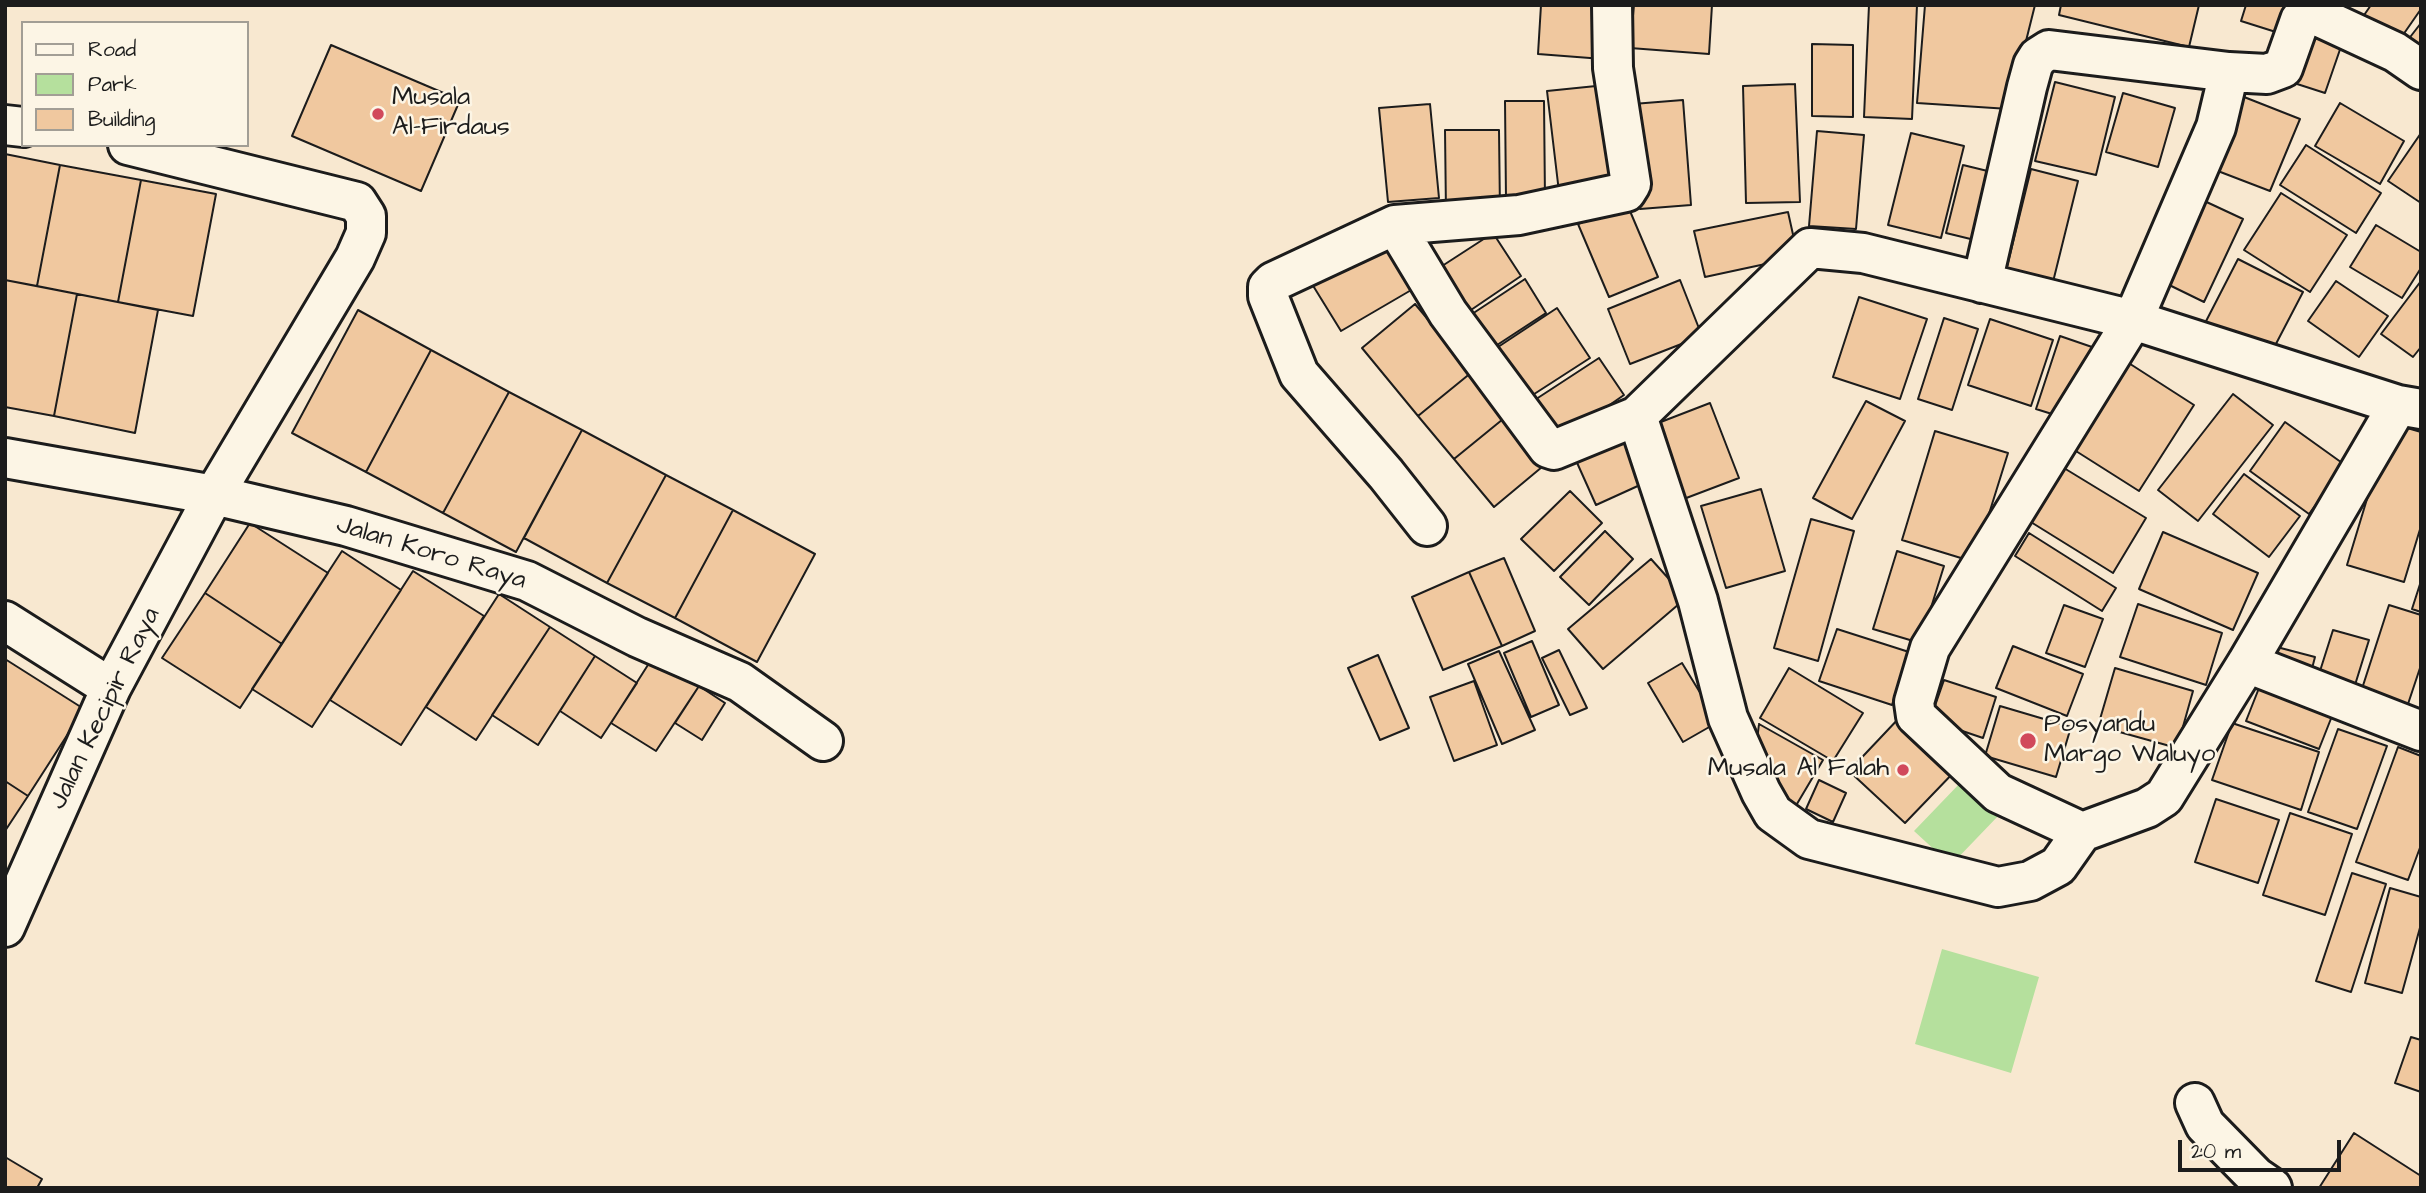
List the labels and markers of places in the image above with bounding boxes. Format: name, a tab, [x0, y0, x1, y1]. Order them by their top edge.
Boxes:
place label: Musala Al-Firdaus	[392, 83, 510, 144]
marker: Musala Al-Firdaus	[370, 106, 386, 122]
place label: Posyandu Margo Waluyo	[2044, 710, 2215, 772]
marker: Posyandu Margo Waluyo	[2018, 731, 2038, 751]
place label: Musala Al Falah	[1708, 754, 1889, 786]
marker: Musala Al Falah	[1895, 762, 1911, 778]

